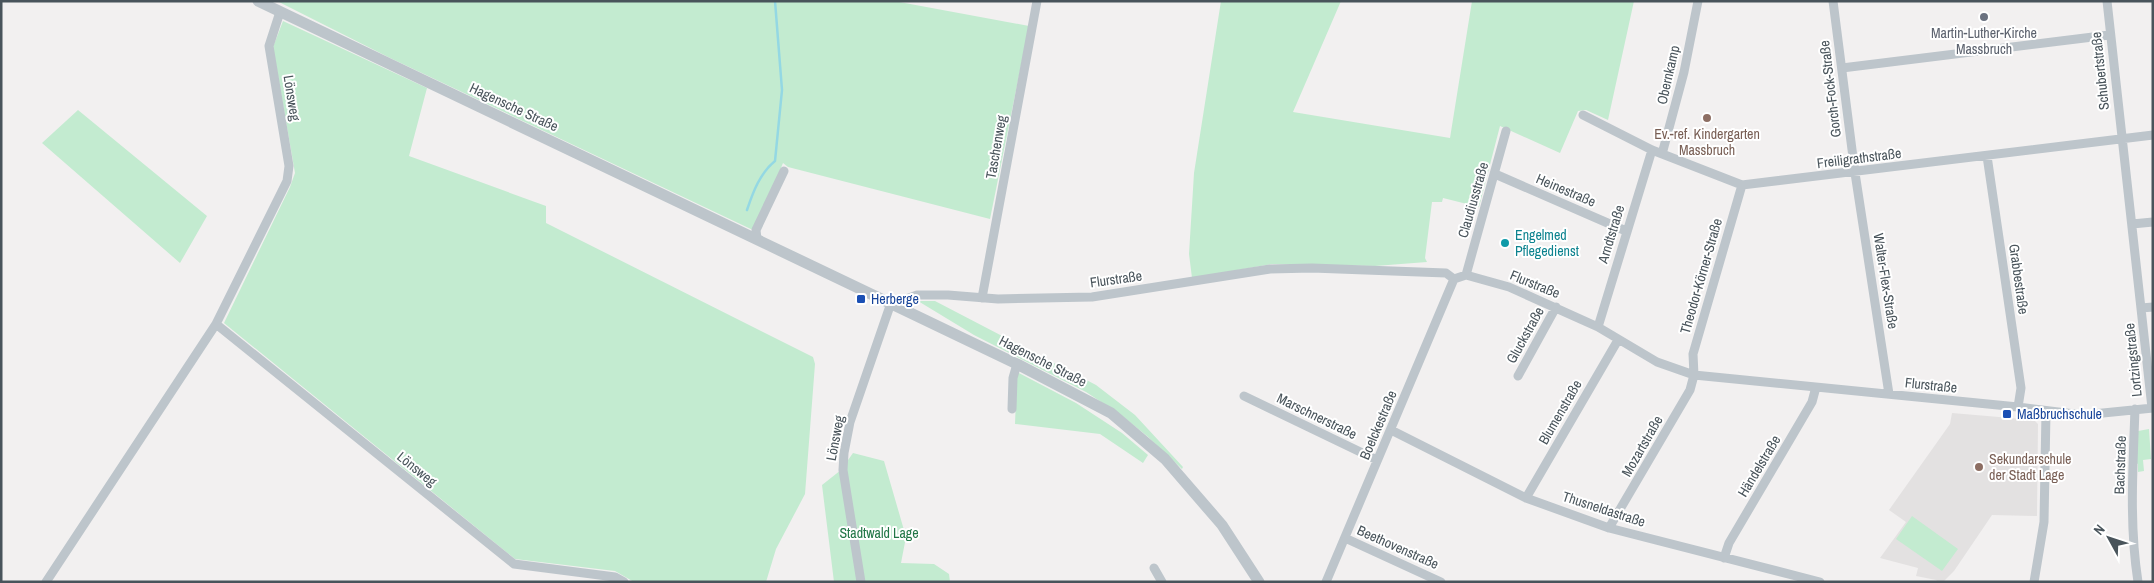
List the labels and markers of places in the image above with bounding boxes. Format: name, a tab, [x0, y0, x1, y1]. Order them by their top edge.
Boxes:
marker: Martin-Luther-Kirche Massbruch	[1978, 11, 1990, 23]
place label: Martin-Luther-Kirche Massbruch	[1931, 24, 2037, 58]
marker: Ev.-ref. Kindergarten Massbruch	[1701, 112, 1713, 124]
place label: Ev.-ref. Kindergarten Massbruch	[1654, 125, 1760, 159]
place label: Engelmed Pflegedienst	[1515, 226, 1579, 260]
marker: Engelmed Pflegedienst	[1499, 237, 1511, 249]
place label: Herberge	[871, 290, 919, 308]
marker: Herberge	[855, 293, 867, 305]
place label: Maßbruchschule	[2017, 405, 2102, 423]
marker: Maßbruchschule	[2001, 408, 2013, 420]
place label: Sekundarschule der Stadt Lage	[1989, 450, 2071, 484]
marker: Sekundarschule der Stadt Lage	[1973, 461, 1985, 473]

